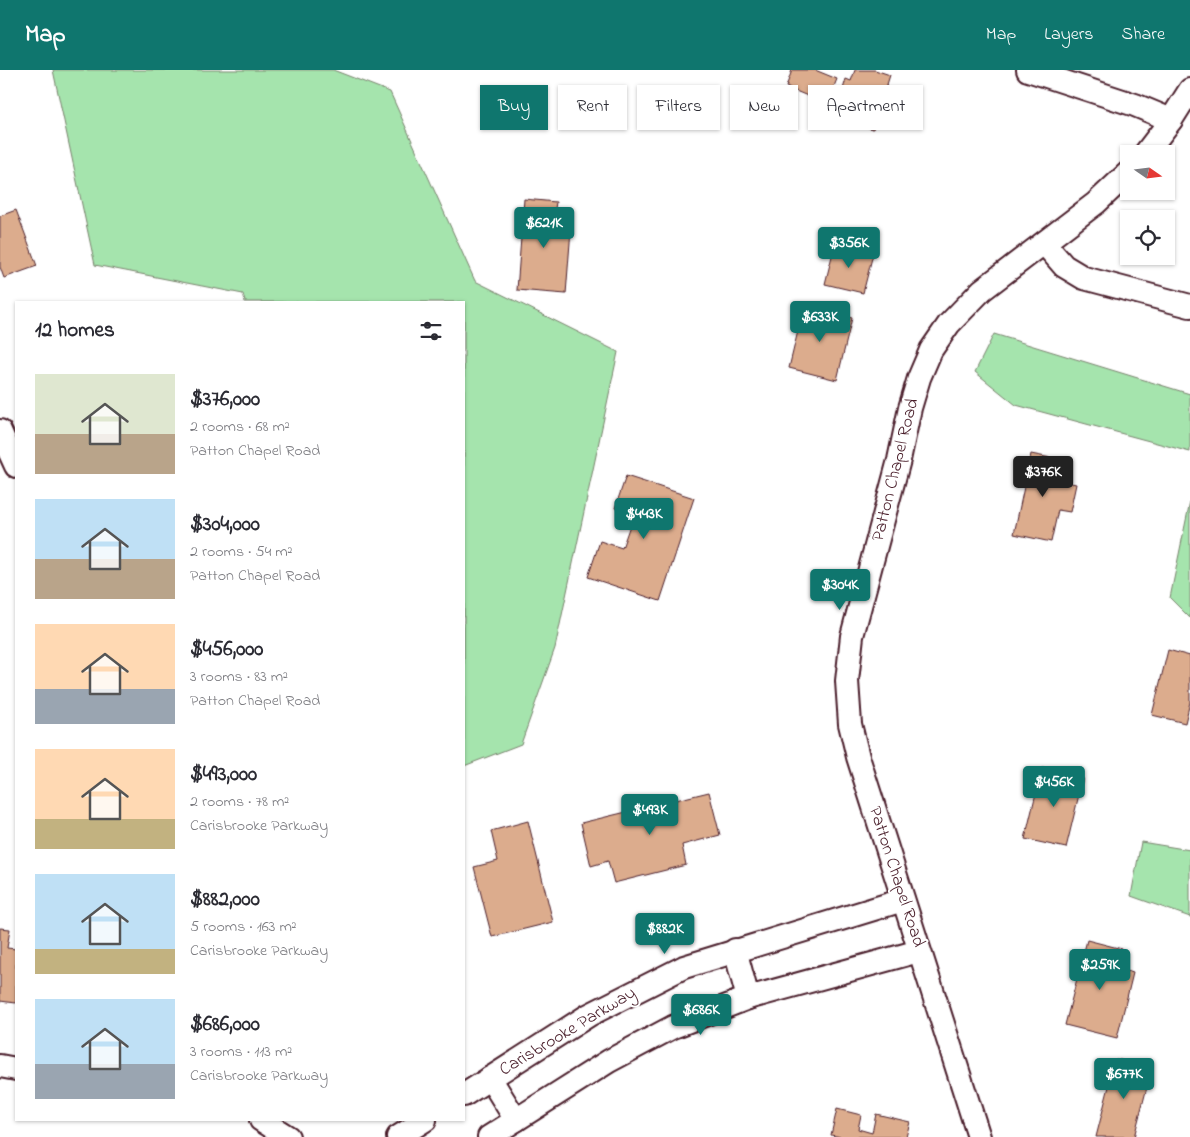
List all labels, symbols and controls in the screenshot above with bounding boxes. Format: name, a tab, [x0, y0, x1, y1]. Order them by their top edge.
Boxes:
text: Map	[25, 18, 66, 53]
text: Map	[986, 22, 1016, 48]
text: Layers	[1044, 22, 1094, 48]
text: Share	[1122, 22, 1165, 48]
chip: Buy	[480, 85, 548, 130]
chip: Rent	[558, 85, 627, 130]
chip: Filters	[637, 85, 720, 130]
chip: New	[730, 85, 798, 130]
chip: Apartment	[808, 85, 923, 130]
north arrow	[1120, 145, 1175, 200]
map controls	[1120, 145, 1175, 265]
pin: $621K	[509, 206, 579, 249]
button: locate	[1120, 210, 1175, 265]
text: $621K	[525, 211, 563, 235]
pin: $356K	[814, 226, 884, 269]
text: $356K	[829, 231, 869, 255]
pin: $633K	[785, 300, 855, 343]
text: $633K	[801, 305, 839, 329]
text: 12 homes	[35, 316, 115, 346]
icon: filters	[417, 317, 445, 345]
text: $376,000	[190, 385, 260, 415]
icon: home	[75, 394, 135, 454]
street label: Patton Chapel Road	[866, 396, 926, 544]
text: 2 rooms · 68 m²	[190, 415, 290, 439]
text: Patton Chapel Road	[190, 439, 320, 463]
pin: $376K	[1008, 456, 1078, 498]
text: $376K	[1024, 460, 1062, 484]
pin: $443K	[609, 498, 679, 540]
text: $443K	[625, 502, 663, 526]
text: $304,000	[190, 510, 260, 540]
icon: home	[75, 519, 135, 579]
text: 2 rooms · 54 m²	[190, 540, 292, 564]
text: Patton Chapel Road	[190, 564, 320, 588]
pin: $304K	[805, 568, 875, 611]
text: $304K	[821, 573, 859, 597]
text: $456,000	[190, 635, 263, 665]
icon: home	[75, 644, 135, 704]
text: 3 rooms · 83 m²	[190, 665, 288, 689]
text: Patton Chapel Road	[190, 689, 320, 713]
text: $493,000	[190, 760, 257, 790]
pin: $456K	[1019, 766, 1089, 808]
icon: home	[75, 769, 135, 829]
text: $456K	[1034, 770, 1074, 794]
text: 2 rooms · 78 m²	[190, 790, 289, 814]
pin: $493K	[615, 794, 685, 836]
text: $493K	[632, 798, 668, 822]
street label: Patton Chapel Road	[861, 803, 931, 951]
text: Carisbrooke Parkway	[190, 814, 328, 838]
text: $882,000	[190, 885, 260, 915]
icon: home	[75, 894, 135, 954]
pin: $882K	[630, 912, 700, 955]
text: 5 rooms · 163 m²	[190, 915, 297, 939]
text: $882K	[646, 917, 684, 941]
text: Carisbrooke Parkway	[190, 939, 328, 963]
pin: $259K	[1065, 948, 1135, 991]
text: $259K	[1080, 953, 1120, 977]
street label: Carisbrooke Parkway	[495, 981, 641, 1083]
pin: $686K	[666, 994, 736, 1036]
text: $686K	[682, 998, 720, 1022]
text: $686,000	[190, 1010, 260, 1040]
icon: home	[75, 1019, 135, 1079]
text: 3 rooms · 113 m²	[190, 1040, 292, 1064]
pin: $677K	[1089, 1058, 1159, 1100]
text: $677K	[1105, 1062, 1143, 1086]
text: Carisbrooke Parkway	[190, 1064, 328, 1088]

